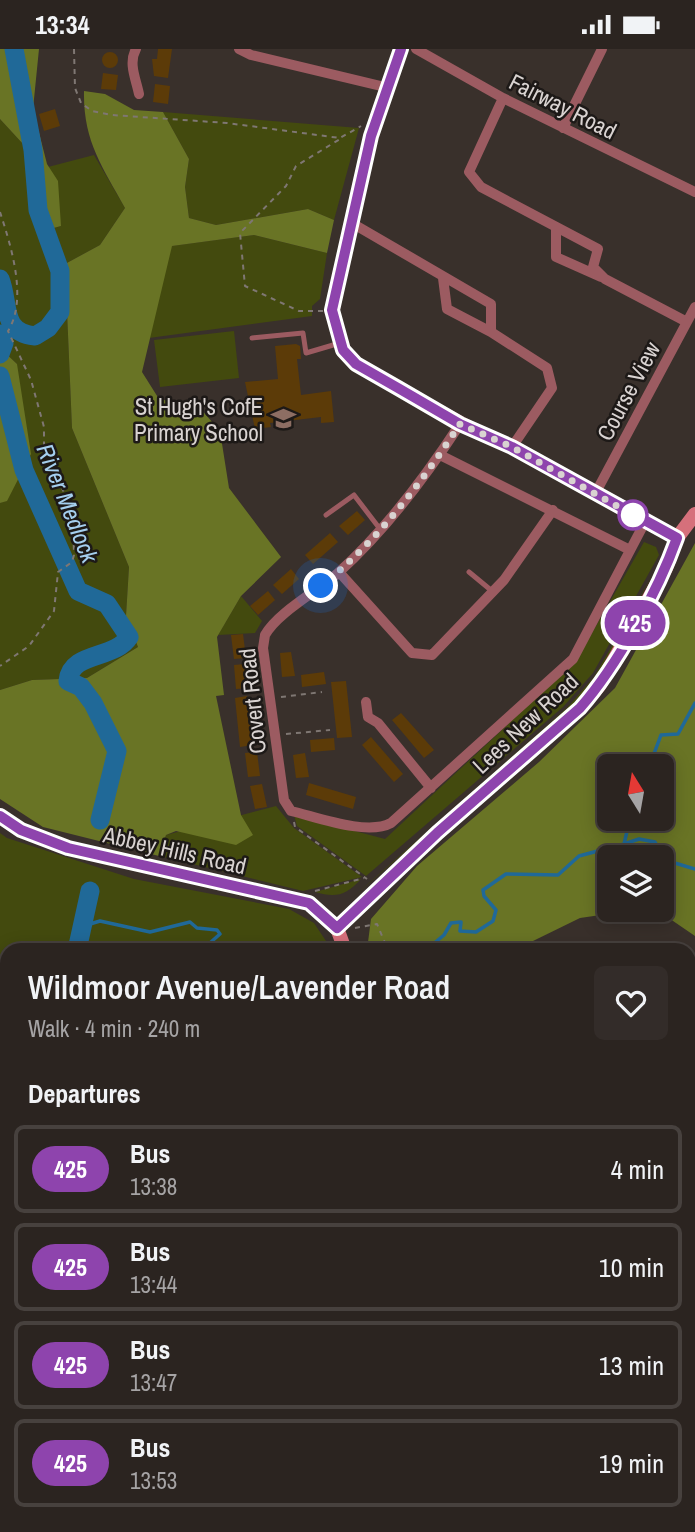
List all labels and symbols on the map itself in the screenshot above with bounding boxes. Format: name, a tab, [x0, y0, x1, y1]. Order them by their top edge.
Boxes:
street label: Fairway Road	[504, 66, 622, 146]
street label: Course View	[589, 336, 667, 446]
place label: St Hugh's CofE Primary School	[134, 391, 263, 448]
school or university icon: St Hugh's CofE Primary School	[269, 405, 297, 433]
water label: River Medlock	[30, 439, 107, 568]
unlabelled marker	[618, 500, 648, 530]
your location	[303, 568, 338, 603]
line badge: 425	[595, 600, 675, 646]
street label: Covert Road	[231, 647, 273, 755]
street label: Lees New Road	[465, 666, 585, 780]
north arrow	[597, 754, 674, 831]
street label: Abbey Hills Road	[100, 818, 249, 881]

